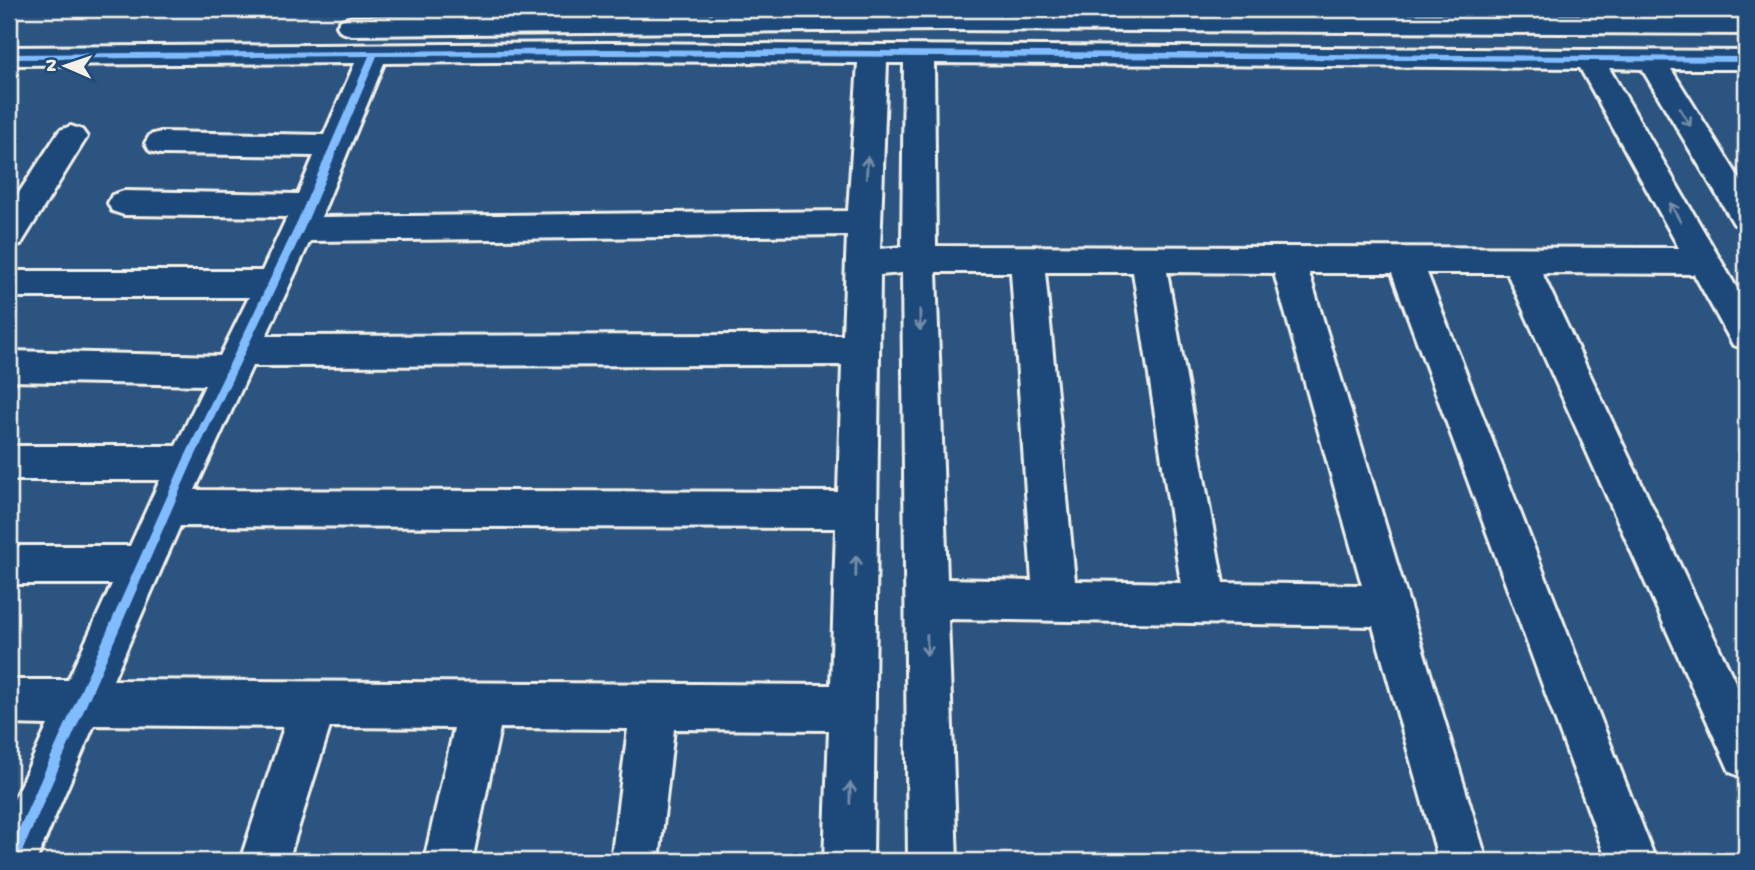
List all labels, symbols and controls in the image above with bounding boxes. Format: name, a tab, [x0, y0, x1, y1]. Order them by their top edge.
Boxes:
north arrow	[32, 32, 102, 102]
text: N	[41, 59, 64, 72]
one-way arrow	[1678, 106, 1692, 126]
one-way arrow	[860, 156, 873, 179]
one-way arrow	[1668, 202, 1681, 223]
one-way arrow	[913, 308, 927, 331]
one-way arrow	[849, 554, 862, 577]
one-way arrow	[920, 633, 934, 656]
one-way arrow	[844, 782, 857, 805]

